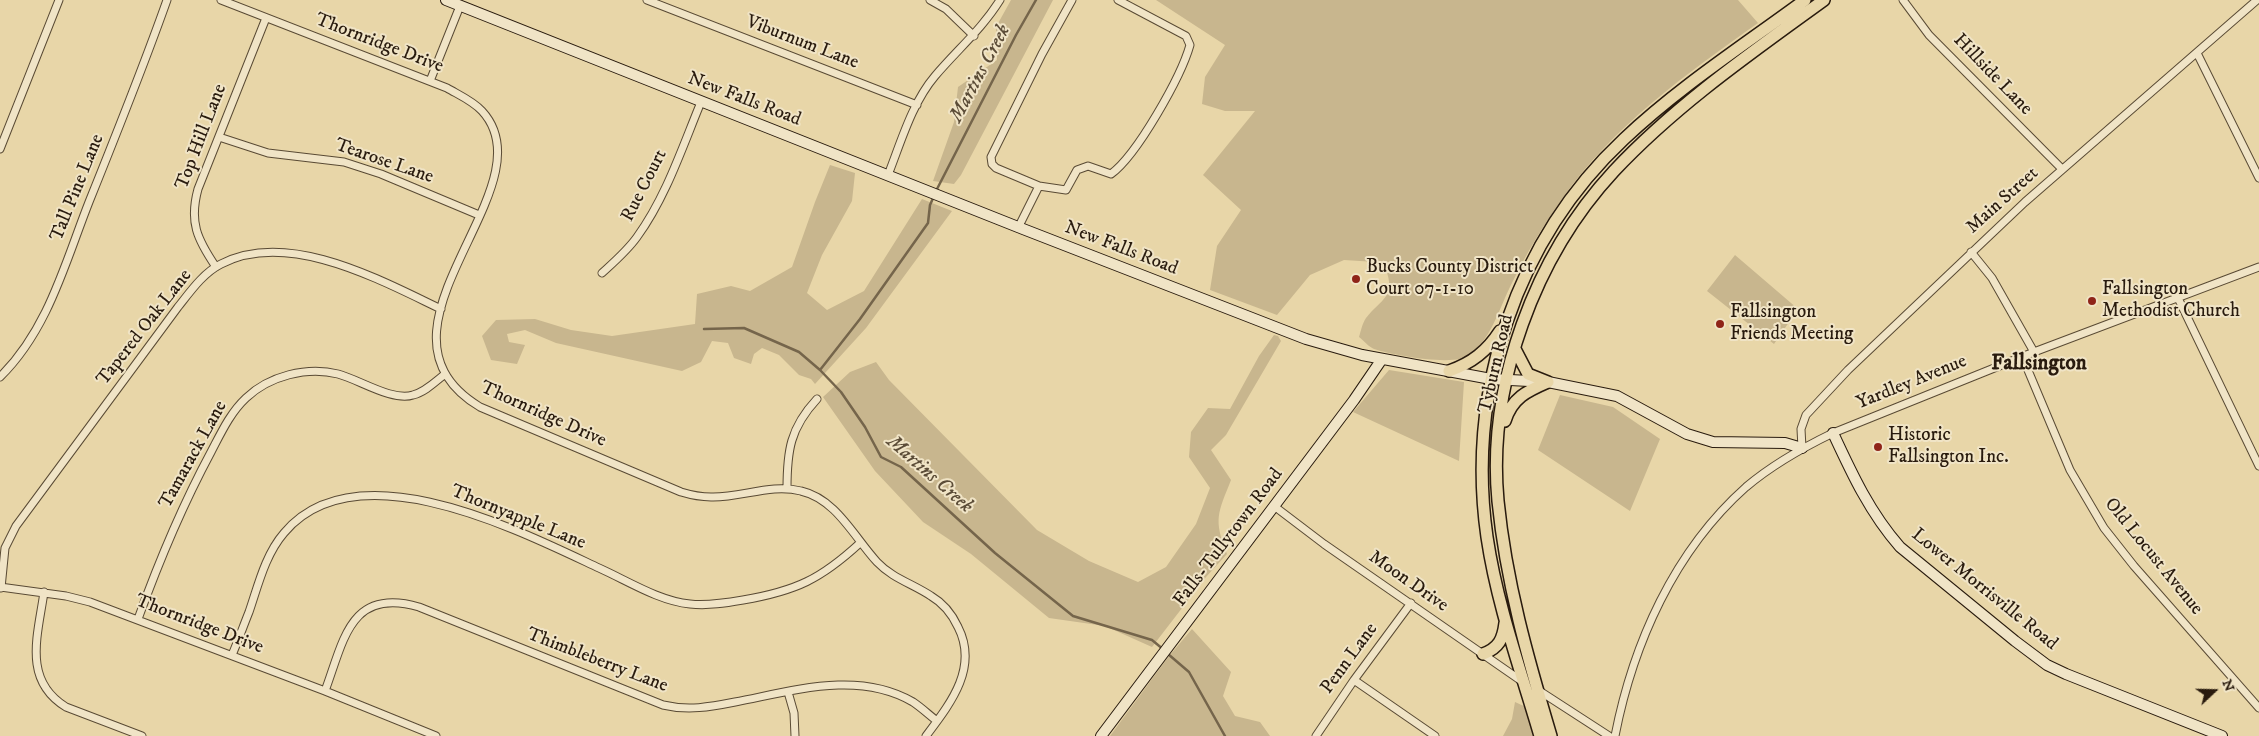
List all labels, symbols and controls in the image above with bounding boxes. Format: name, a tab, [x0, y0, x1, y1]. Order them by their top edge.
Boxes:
street label: Thornridge Drive	[312, 9, 446, 79]
street label: Viburnum Lane	[742, 11, 862, 75]
water label: Martins Creek	[945, 21, 1017, 127]
street label: Hillside Lane	[1948, 30, 2036, 120]
street label: New Falls Road	[684, 68, 804, 132]
street label: Top Hill Lane	[171, 81, 233, 193]
street label: Tall Pine Lane	[46, 131, 110, 245]
street label: Tearose Lane	[332, 135, 436, 189]
street label: Rue Court	[617, 146, 673, 226]
street label: Main Street	[1962, 163, 2044, 239]
street label: New Falls Road	[1061, 217, 1181, 281]
place label: Bucks County District Court 07-1-10	[1366, 257, 1533, 301]
street label: Tapered Oak Lane	[93, 265, 197, 391]
marker: Bucks County District Court 07-1-10	[1350, 273, 1362, 285]
place label: Fallsington Methodist Church	[2102, 279, 2240, 323]
marker: Fallsington Methodist Church	[2086, 295, 2098, 307]
place label: Fallsington Friends Meeting	[1730, 302, 1853, 346]
street label: Tyburn Road	[1475, 312, 1519, 416]
marker: Fallsington Friends Meeting	[1714, 318, 1726, 330]
street label: Yardley Avenue	[1854, 351, 1970, 415]
district label: Fallsington	[1991, 352, 2087, 378]
street label: Thornridge Drive	[477, 377, 609, 453]
street label: Tamarack Lane	[155, 397, 233, 513]
place label: Historic Fallsington Inc.	[1888, 425, 2009, 469]
water label: Martins Creek	[881, 431, 977, 519]
marker: Historic Fallsington Inc.	[1872, 441, 1884, 453]
street label: Falls-Tullytown Road	[1169, 464, 1289, 612]
street label: Thornyapple Lane	[447, 481, 589, 555]
street label: Old Locust Avenue	[2099, 494, 2207, 620]
street label: Lower Morrisville Road	[1906, 524, 2062, 656]
street label: Moon Drive	[1364, 546, 1452, 618]
street label: Thornridge Drive	[132, 590, 266, 660]
street label: Penn Lane	[1317, 619, 1383, 699]
street label: Thimbleberry Lane	[523, 624, 671, 698]
north arrow	[2189, 666, 2239, 716]
text: N	[2218, 677, 2238, 694]

